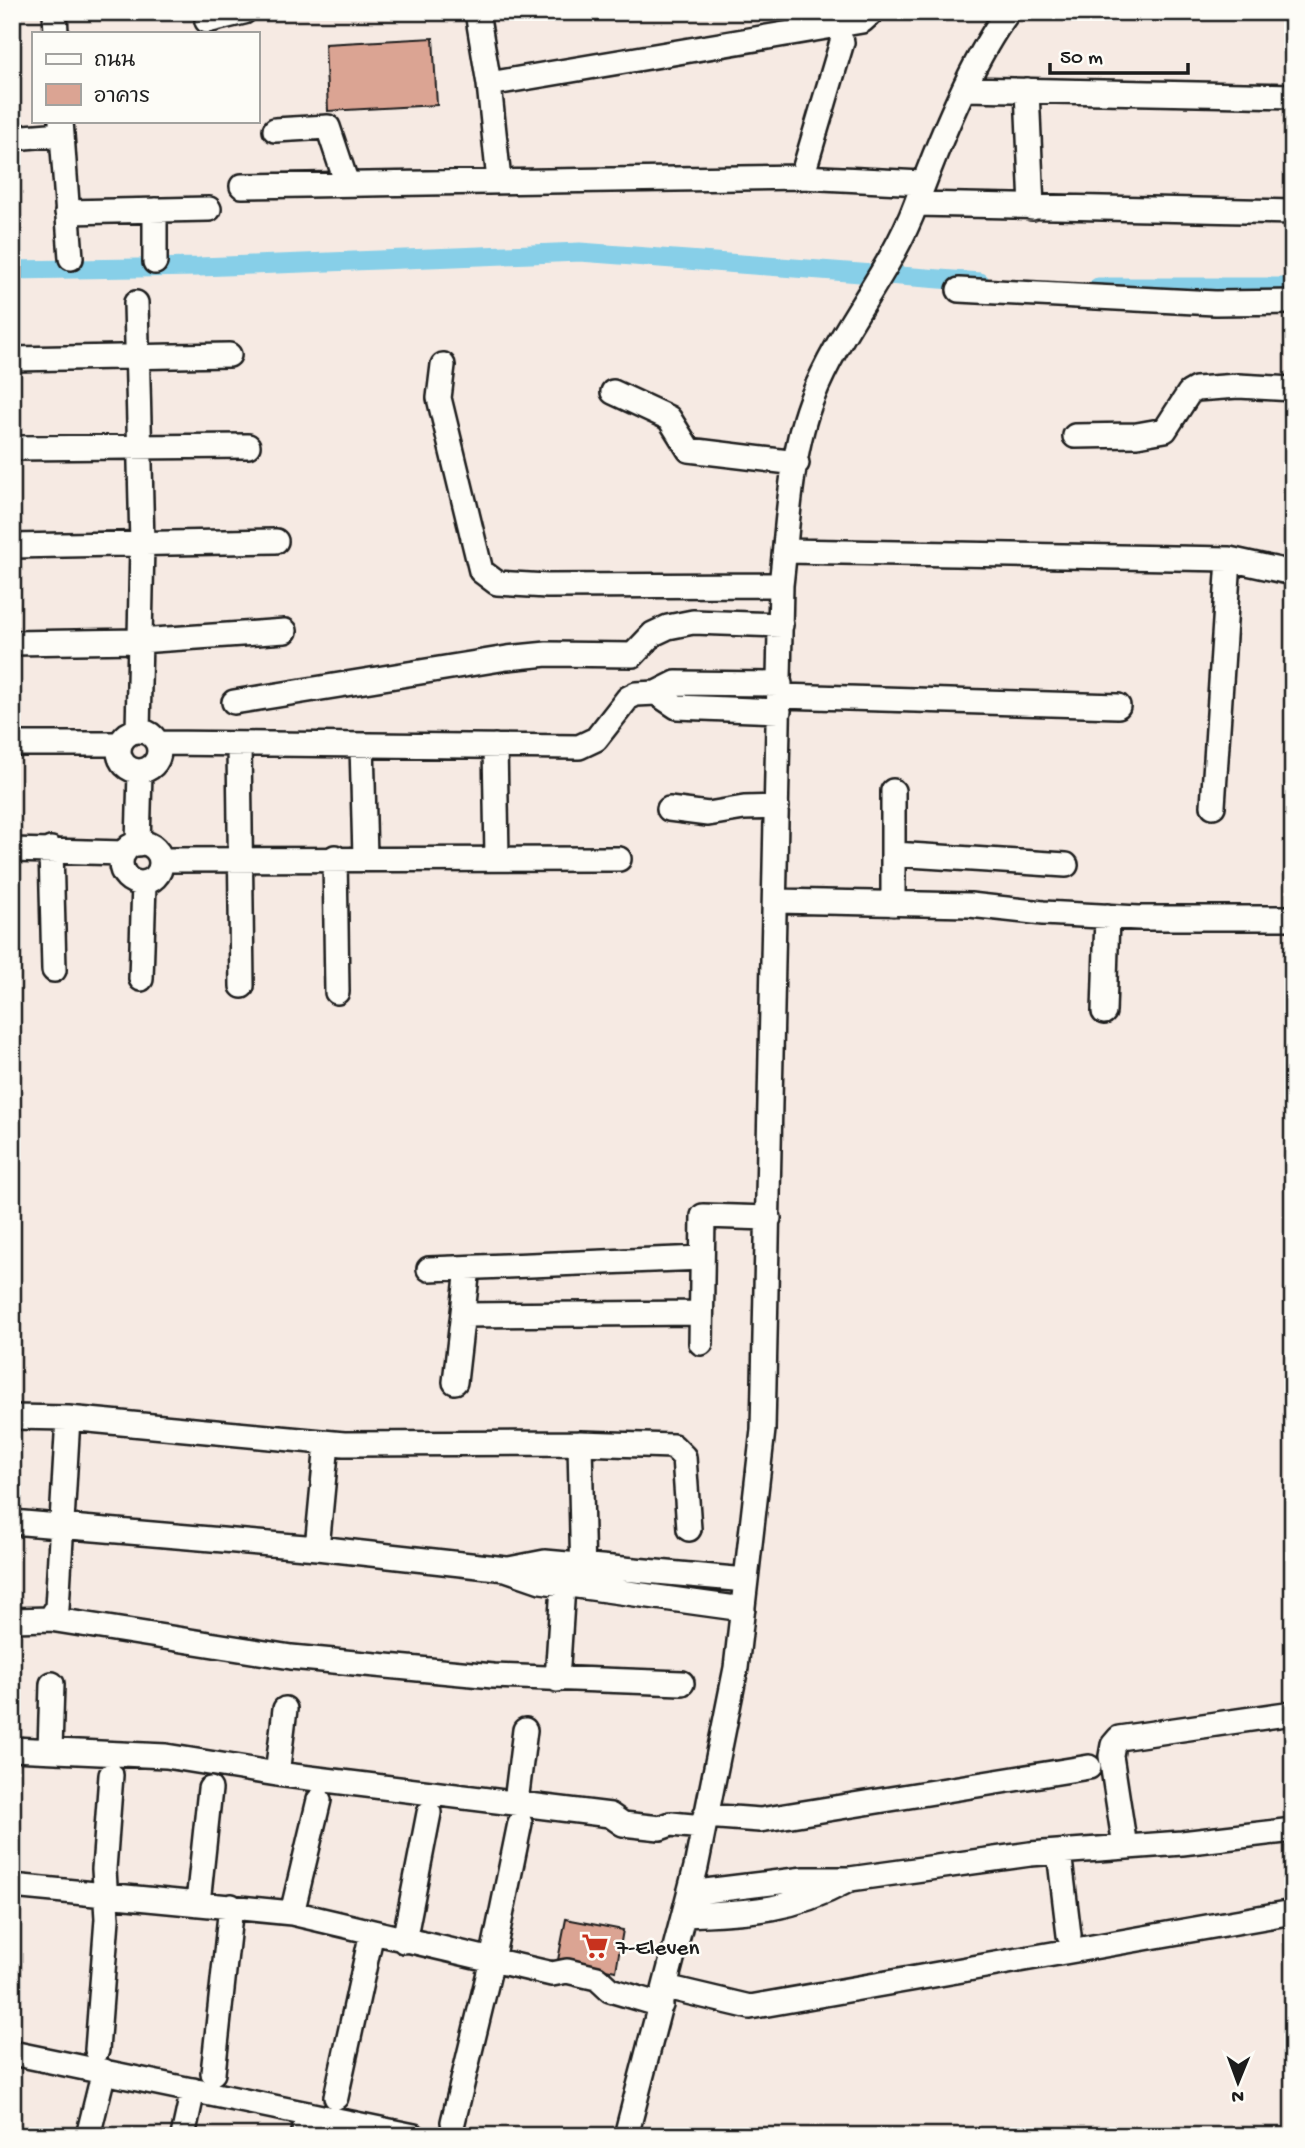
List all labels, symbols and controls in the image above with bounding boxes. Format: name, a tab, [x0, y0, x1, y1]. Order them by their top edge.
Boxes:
legend	[32, 32, 259, 122]
scale bar	[1050, 32, 1188, 76]
text: 50 m	[1060, 47, 1103, 72]
text: ถนน	[94, 50, 135, 75]
text: อาคาร	[94, 86, 150, 111]
supermarket icon: 7-Eleven	[580, 1931, 610, 1961]
place label: 7-Eleven	[615, 1936, 699, 1963]
north arrow	[1204, 2046, 1274, 2116]
text: N	[1231, 2084, 1244, 2107]

